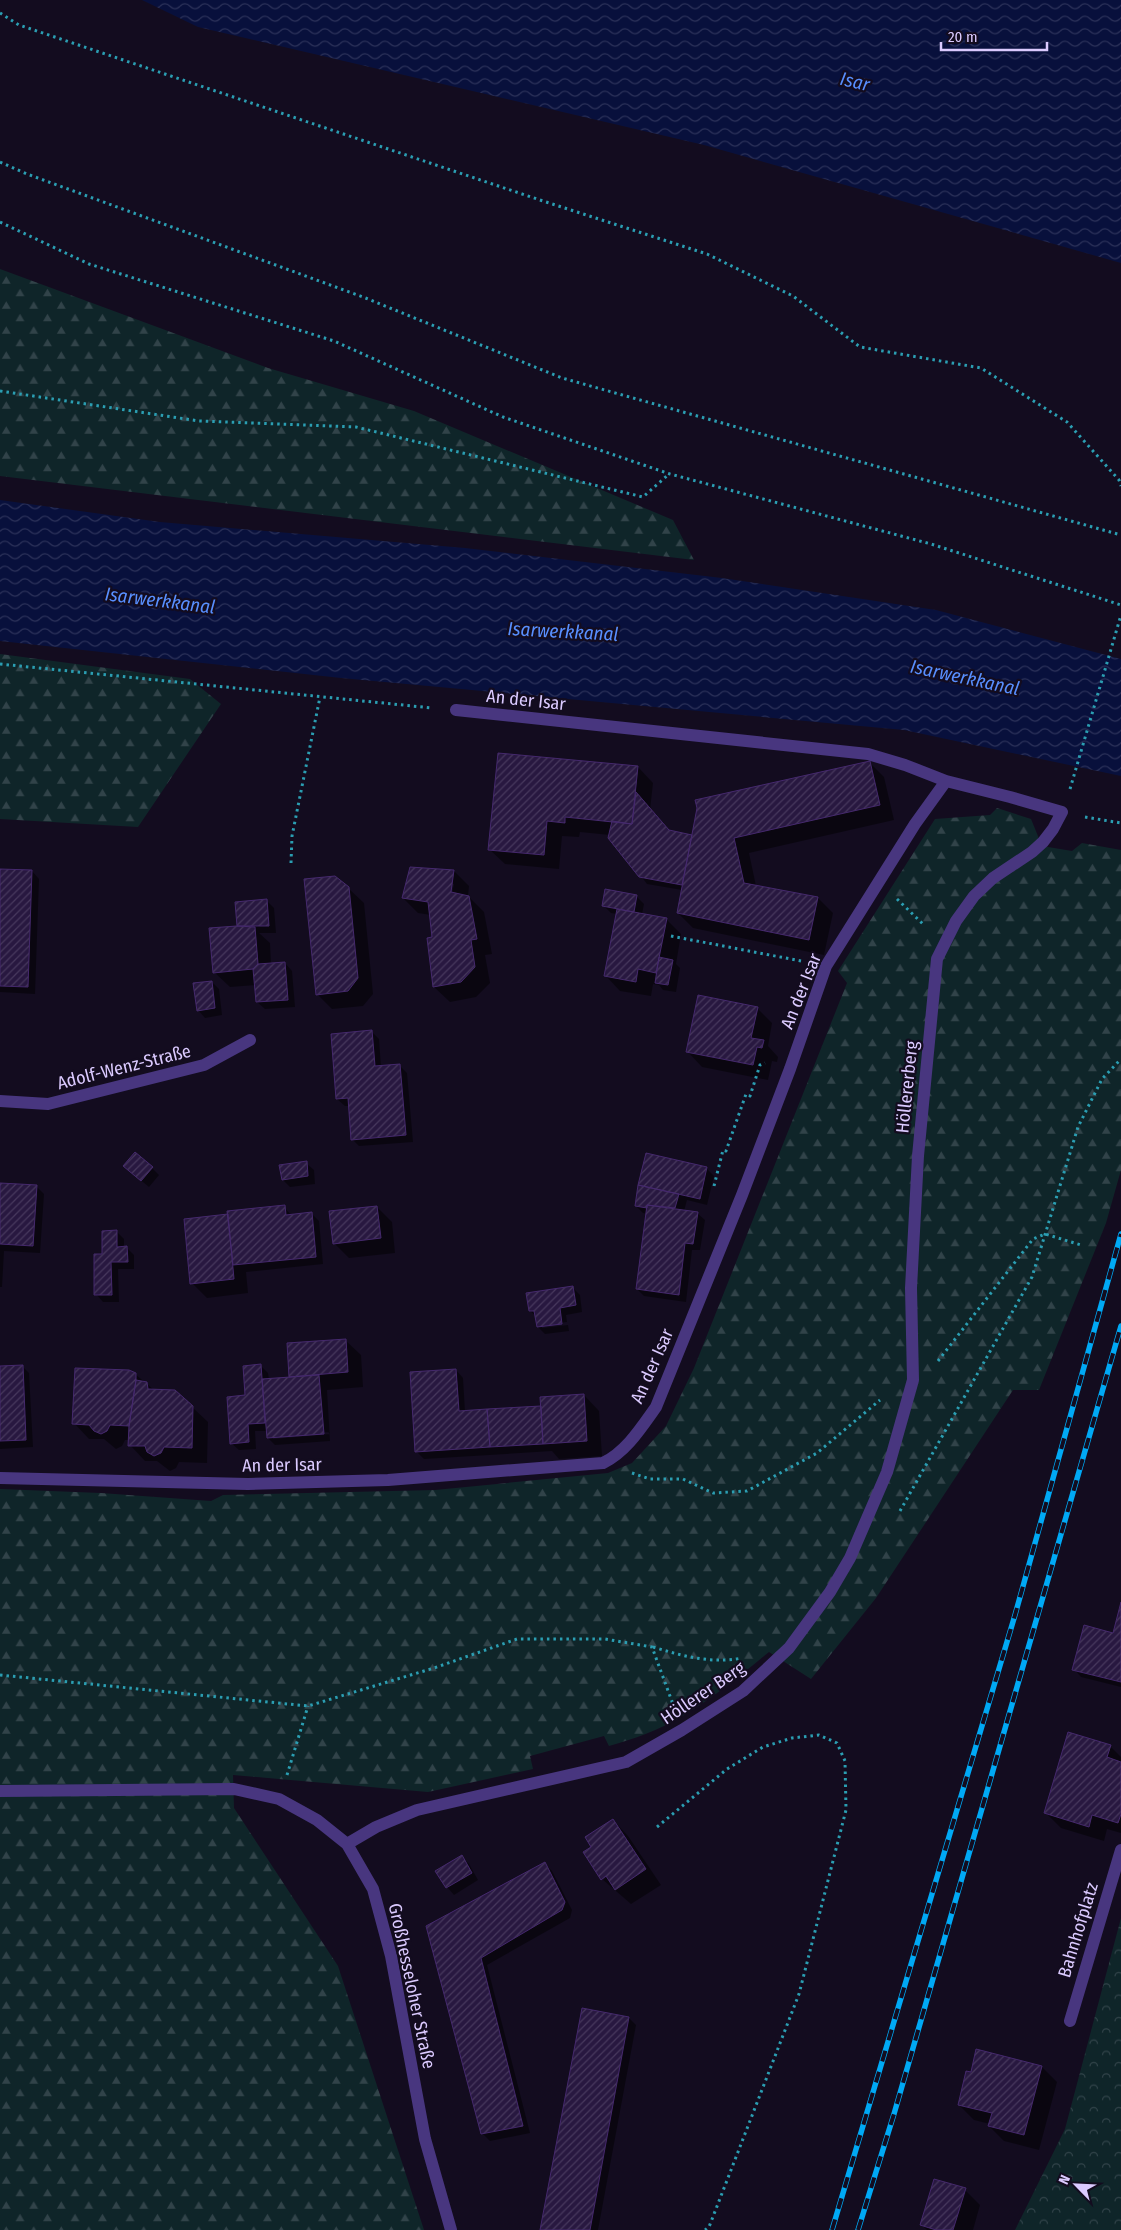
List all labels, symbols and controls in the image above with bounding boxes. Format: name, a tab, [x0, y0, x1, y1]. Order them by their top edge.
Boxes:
scale bar	[941, 20, 1047, 52]
text: 20 m	[948, 28, 978, 46]
water label: Isar	[838, 67, 873, 96]
water label: Isarwerkkanal	[104, 582, 216, 619]
water label: Isarwerkkanal	[507, 617, 619, 646]
water label: Isarwerkkanal	[908, 655, 1021, 700]
street label: An der Isar	[485, 685, 567, 715]
street label: An der Isar	[776, 949, 826, 1032]
street label: Höllererberg	[891, 1039, 923, 1134]
street label: Adolf-Wenz-Straße	[55, 1040, 193, 1094]
street label: An der Isar	[626, 1325, 679, 1407]
street label: An der Isar	[242, 1453, 323, 1477]
street label: Höllerer Berg	[657, 1656, 750, 1729]
street label: Bahnhofplatz	[1053, 1880, 1103, 1980]
street label: Großhesseloher Straße	[384, 1901, 440, 2071]
north arrow	[1051, 2160, 1101, 2210]
text: N	[1055, 2173, 1074, 2187]

